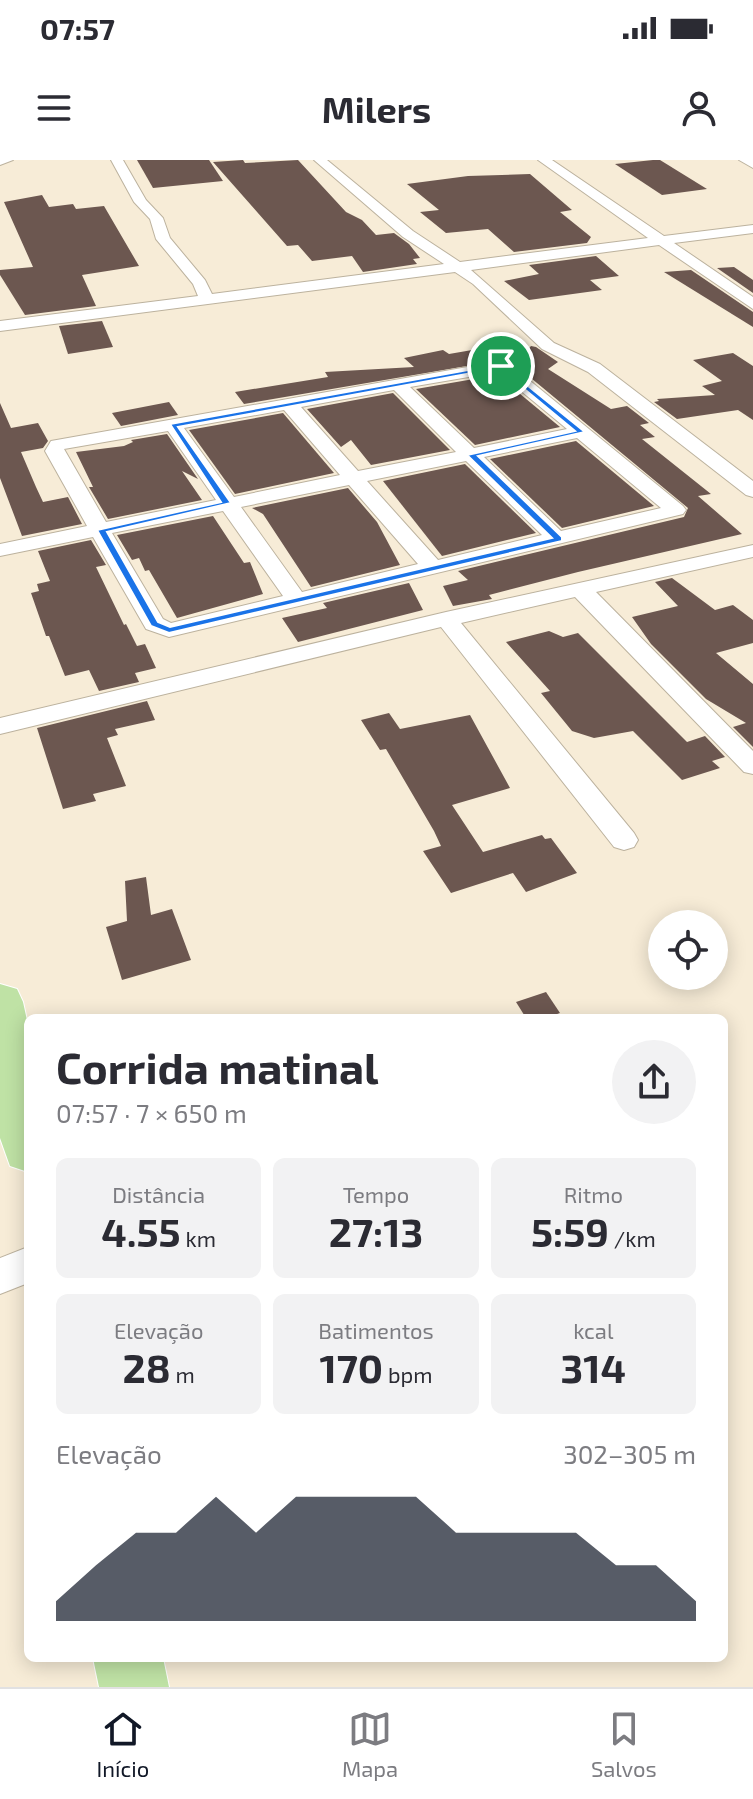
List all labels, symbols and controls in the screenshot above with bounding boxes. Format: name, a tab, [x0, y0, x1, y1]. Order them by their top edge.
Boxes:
text: 07:57	[40, 10, 115, 46]
icon: menu	[32, 86, 76, 130]
icon: person	[677, 86, 721, 130]
text: Milers	[322, 87, 431, 130]
pin	[467, 332, 535, 400]
icon: arrive	[479, 344, 523, 388]
map controls	[648, 910, 728, 990]
button: locate	[648, 910, 728, 990]
text: Corrida matinal	[56, 1040, 378, 1093]
button: share	[612, 1040, 696, 1124]
text: 07:57 · 7 × 650 m	[56, 1097, 247, 1128]
text: Distância	[112, 1181, 205, 1207]
text: Tempo	[343, 1181, 409, 1207]
text: Ritmo	[564, 1181, 623, 1207]
text: 4.55	[101, 1207, 181, 1255]
text: 27:13	[329, 1207, 423, 1255]
text: 5:59	[531, 1207, 609, 1255]
text: km	[181, 1225, 216, 1251]
text: /km	[609, 1225, 656, 1251]
text: Elevação	[114, 1317, 203, 1343]
text: Batimentos	[318, 1317, 434, 1343]
text: kcal	[573, 1317, 613, 1343]
text: 28	[122, 1343, 171, 1391]
text: 170	[319, 1343, 383, 1391]
text: 314	[561, 1343, 626, 1391]
text: m	[171, 1361, 195, 1387]
text: bpm	[383, 1361, 433, 1387]
text: Elevação	[56, 1438, 162, 1469]
text: 302–305 m	[563, 1438, 696, 1469]
tab: Início	[96, 1707, 149, 1781]
tab: Mapa	[342, 1707, 398, 1781]
tab: Salvos	[591, 1707, 657, 1781]

